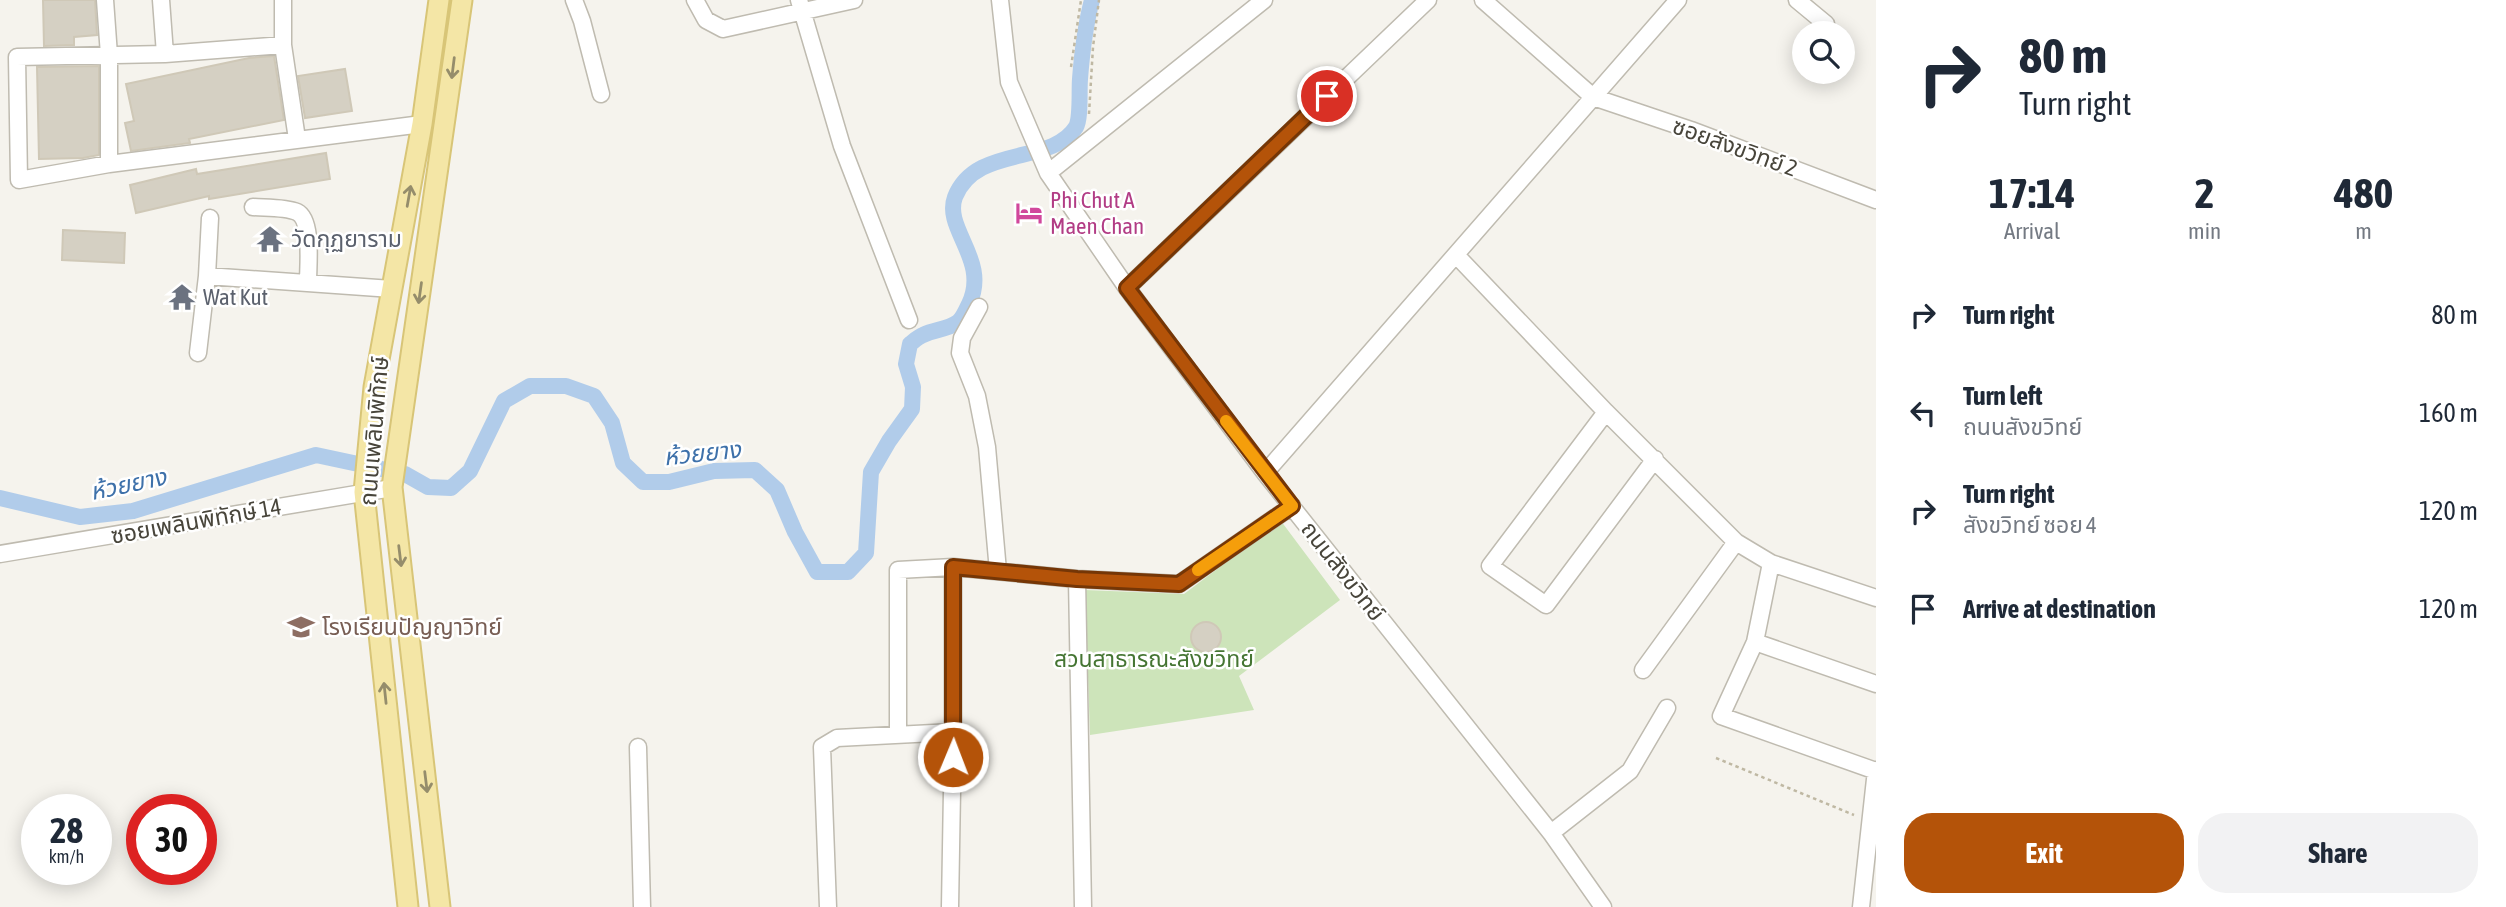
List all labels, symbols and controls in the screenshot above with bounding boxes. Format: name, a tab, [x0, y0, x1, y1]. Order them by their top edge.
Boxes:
map controls	[1792, 21, 1855, 84]
button: search	[1792, 21, 1855, 84]
text: 80 m	[2019, 27, 2107, 83]
icon: right	[1904, 28, 1995, 119]
one-way arrow	[446, 56, 459, 79]
pin	[1297, 66, 1357, 126]
icon: arrive	[1308, 77, 1346, 115]
text: Turn right	[2019, 85, 2132, 122]
street label: ซอยสังขวิทย์ 2	[1669, 112, 1801, 182]
text: 17:14	[1989, 169, 2075, 217]
text: 2	[2195, 169, 2214, 217]
text: 480	[2334, 169, 2393, 217]
one-way arrow	[402, 185, 416, 208]
place label: Phi Chut A Maen Chan	[1050, 187, 1144, 239]
hotel icon: Phi Chut A Maen Chan	[1014, 198, 1044, 228]
text: Arrival	[2004, 218, 2060, 244]
text: min	[2188, 218, 2221, 244]
text: m	[2355, 218, 2372, 244]
temple icon: วัดกุฏยาราม	[255, 224, 285, 254]
place label: วัดกุฏยาราม	[291, 226, 402, 253]
one-way arrow	[414, 281, 427, 304]
temple icon: Wat Kut	[167, 282, 197, 312]
place label: Wat Kut	[203, 284, 268, 310]
icon: right	[1904, 296, 1942, 334]
text: Turn right	[1963, 300, 2054, 330]
text: 80 m	[2431, 300, 2478, 330]
street label: ถนนเพลินพิทักษ์	[355, 355, 393, 507]
text: Turn left	[1963, 381, 2043, 411]
icon: left	[1904, 394, 1942, 432]
text: 160 m	[2419, 398, 2478, 428]
text: ถนนสังขวิทย์	[1963, 414, 2082, 440]
water label: ห้วยยาง	[662, 435, 743, 470]
water label: ห้วยยาง	[88, 463, 170, 505]
text: Turn right	[1963, 479, 2054, 509]
icon: right	[1904, 492, 1942, 530]
street label: ซอยเพลินพิทักษ์ 14	[109, 493, 283, 549]
text: 120 m	[2419, 496, 2478, 526]
text: สังขวิทย์ ซอย 4	[1963, 512, 2097, 538]
street label: ถนนสังขวิทย์	[1296, 516, 1390, 626]
one-way arrow	[393, 544, 406, 567]
icon: arrive	[1904, 590, 1942, 628]
text: Arrive at destination	[1963, 594, 2156, 624]
text: 120 m	[2419, 594, 2478, 624]
school or university icon: โรงเรียนปัญญาวิทย์	[286, 612, 316, 642]
place label: โรงเรียนปัญญาวิทย์	[322, 614, 502, 640]
park label: สวนสาธารณะสังขวิทย์	[1054, 646, 1254, 672]
one-way arrow	[379, 682, 392, 705]
position arrow	[916, 720, 990, 794]
one-way arrow	[419, 770, 432, 793]
speed limit sign: 30	[126, 794, 217, 885]
text: 28	[50, 810, 83, 850]
button: Exit	[1904, 813, 2184, 893]
button: Share	[2198, 813, 2478, 893]
text: km/h	[49, 846, 84, 867]

